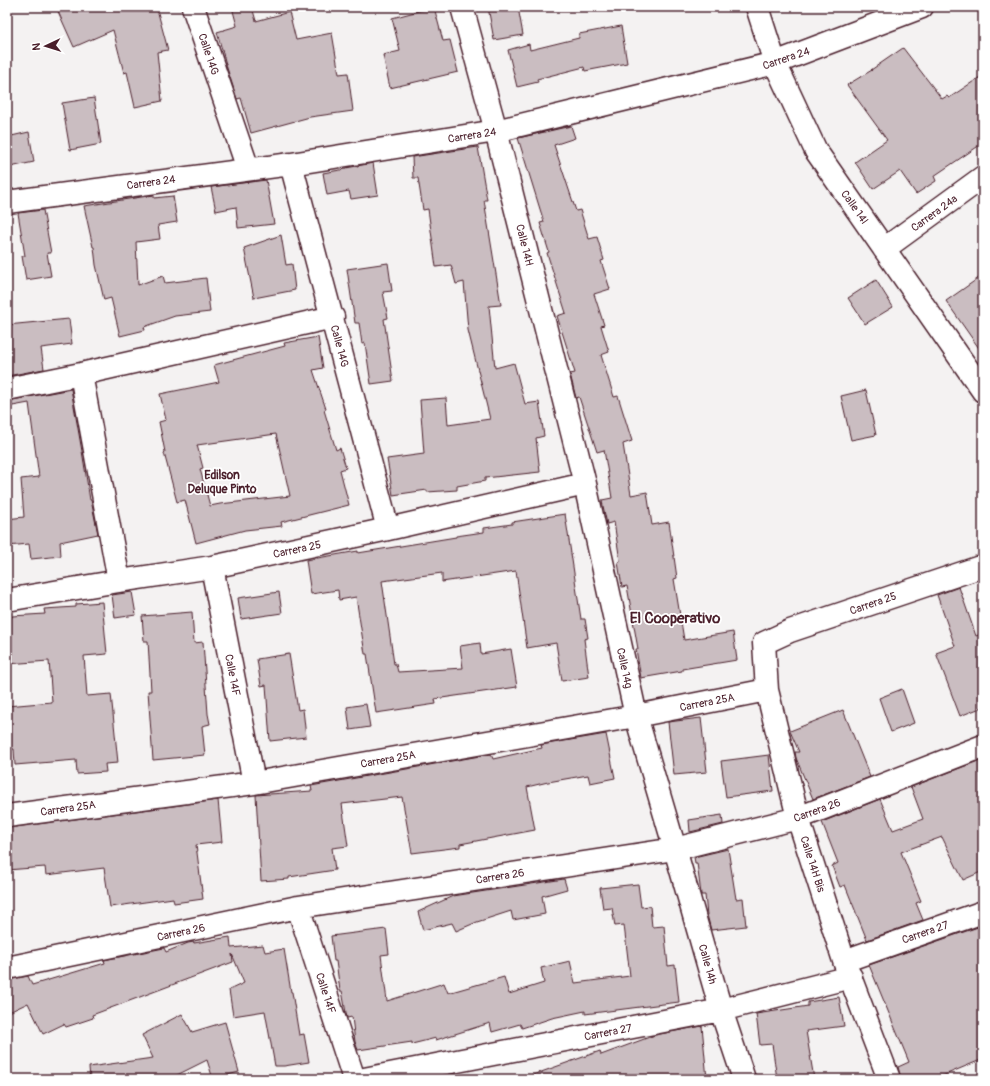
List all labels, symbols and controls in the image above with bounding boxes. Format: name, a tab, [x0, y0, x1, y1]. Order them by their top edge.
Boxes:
north arrow	[26, 26, 66, 66]
street label: Calle 14G	[195, 32, 222, 77]
text: N	[30, 42, 43, 51]
street label: Carrera 24	[761, 44, 812, 73]
street label: Carrera 24	[447, 125, 498, 146]
street label: Carrera 24	[126, 173, 177, 192]
street label: Calle 14I	[838, 188, 871, 227]
street label: Carrera 24a	[909, 192, 960, 235]
street label: Calle 14H	[513, 223, 536, 267]
street label: Calle 14G	[328, 324, 351, 369]
district label: Edilson Deluque Pinto	[187, 468, 257, 497]
street label: Carrera 25	[272, 538, 322, 561]
street label: Carrera 25	[848, 589, 898, 618]
district label: El Cooperativo	[630, 609, 720, 628]
street label: Calle 14g	[614, 647, 635, 690]
street label: Calle 14F	[222, 653, 243, 697]
street label: Carrera 25A	[679, 691, 736, 714]
street label: Carrera 25A	[360, 748, 417, 771]
street label: Carrera 26	[792, 796, 842, 825]
street label: Carrera 25A	[40, 798, 97, 819]
street label: Calle 14H Bis	[797, 835, 828, 894]
street label: Carrera 26	[475, 866, 525, 887]
street label: Carrera 27	[900, 918, 950, 946]
street label: Carrera 26	[156, 921, 206, 944]
street label: Calle 14h	[696, 943, 719, 986]
street label: Calle 14F	[313, 971, 338, 1016]
street label: Carrera 27	[583, 1021, 633, 1043]

